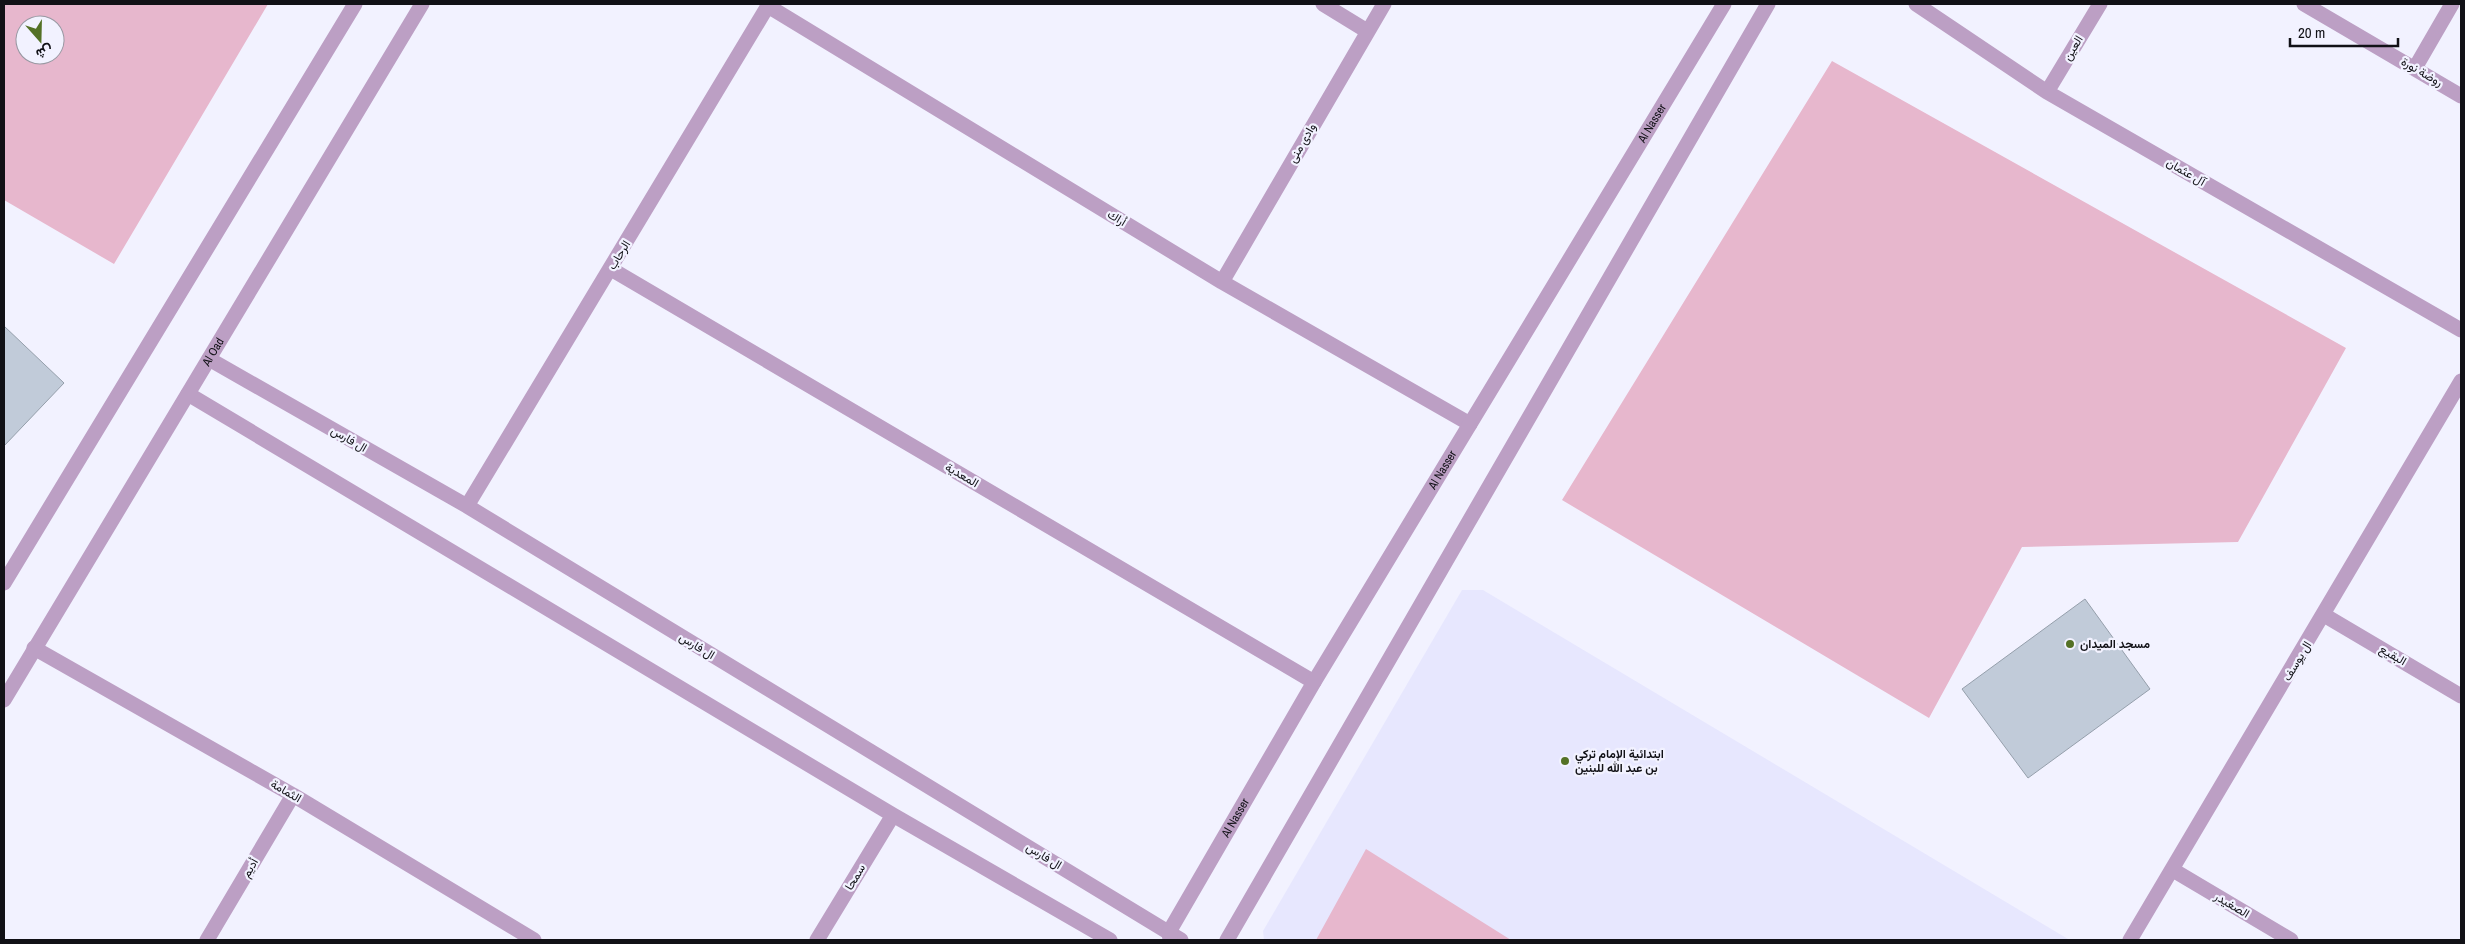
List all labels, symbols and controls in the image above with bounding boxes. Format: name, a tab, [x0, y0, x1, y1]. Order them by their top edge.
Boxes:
north arrow	[15, 15, 65, 65]
scale bar	[2290, 15, 2398, 47]
text: 20 m	[2298, 22, 2325, 43]
street label: العين	[2059, 33, 2087, 63]
text: ش	[33, 41, 55, 64]
street label: روضة نورة	[2398, 54, 2446, 90]
street label: Al Nasser	[1633, 100, 1670, 147]
street label: وادى منى	[1284, 120, 1320, 166]
street label: آل عثمان	[2164, 154, 2210, 190]
street label: أراك	[1105, 206, 1130, 230]
street label: الرحاب	[604, 237, 634, 273]
street label: Al Oad	[198, 335, 228, 370]
street label: ال فارس	[328, 422, 370, 456]
street label: Al Nasser	[1424, 447, 1461, 493]
street label: المعدية	[942, 459, 982, 491]
street label: ال فارس	[676, 629, 718, 663]
place label: مسجد الميدان	[2080, 636, 2150, 652]
marker: مسجد الميدان	[2064, 638, 2076, 650]
street label: ال يوسف	[2279, 638, 2315, 684]
street label: البقيع	[2376, 641, 2409, 670]
place label: ابتدائية الإمام تركي بن عبد الله للبنين	[1575, 746, 1664, 776]
marker: ابتدائية الإمام تركي بن عبد الله للبنين	[1559, 755, 1571, 767]
street label: الثمامة	[268, 776, 304, 806]
street label: Al Nasser	[1217, 795, 1253, 841]
street label: ال فارس	[1023, 839, 1065, 873]
street label: أديم	[238, 855, 262, 881]
street label: سمحا	[841, 861, 869, 893]
street label: الصغيدر	[2211, 888, 2253, 922]

